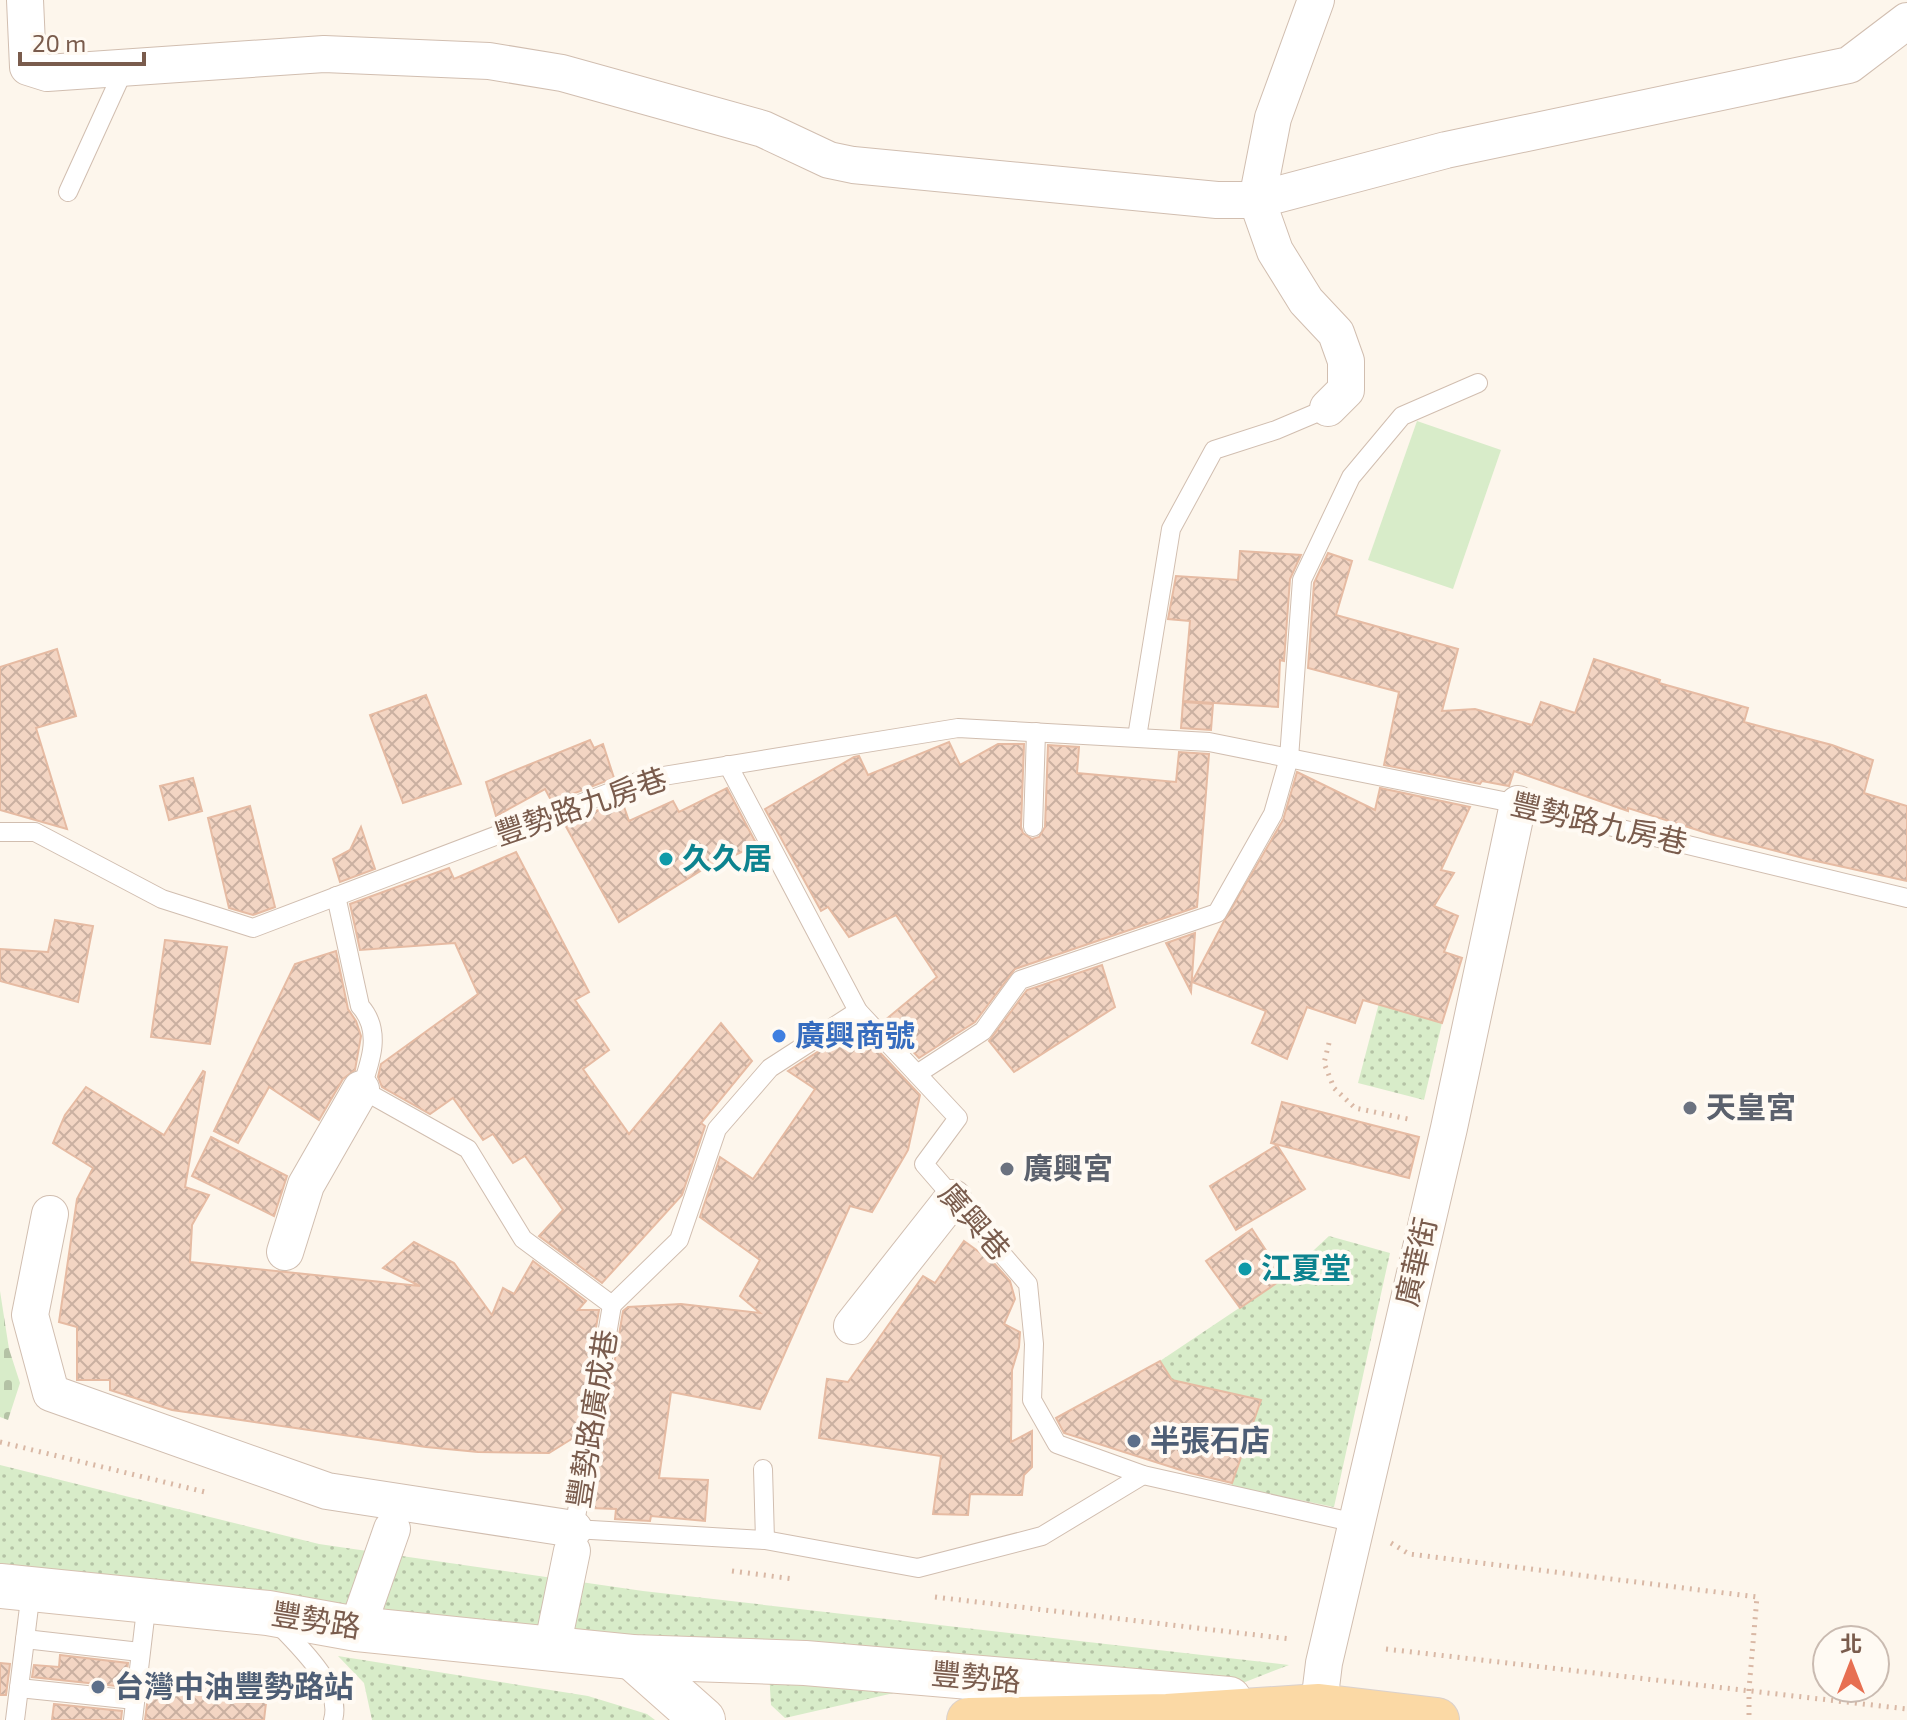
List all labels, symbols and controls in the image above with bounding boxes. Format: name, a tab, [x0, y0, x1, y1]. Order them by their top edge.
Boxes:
scale bar	[20, 16, 144, 66]
text: 20 m	[32, 28, 86, 57]
street label: 豐勢路九房巷	[489, 759, 671, 851]
street label: 豐勢路九房巷	[1508, 784, 1691, 860]
place label: 久久居	[682, 839, 772, 875]
marker: 久久居	[657, 850, 675, 868]
place label: 廣興商號	[795, 1016, 915, 1052]
marker: 廣興商號	[770, 1027, 788, 1045]
place label: 天皇宮	[1706, 1088, 1796, 1124]
marker: 天皇宮	[1681, 1099, 1699, 1117]
place label: 廣興宮	[1023, 1149, 1113, 1185]
marker: 廣興宮	[998, 1160, 1016, 1178]
street label: 廣興巷	[932, 1175, 1019, 1266]
street label: 廣華街	[1387, 1214, 1443, 1309]
place label: 江夏堂	[1261, 1249, 1351, 1285]
marker: 江夏堂	[1236, 1260, 1254, 1278]
street label: 豐勢路廣成巷	[559, 1327, 623, 1510]
place label: 半張石店	[1150, 1421, 1270, 1457]
marker: 半張石店	[1125, 1432, 1143, 1450]
street label: 豐勢路	[269, 1594, 364, 1644]
north arrow	[1811, 1624, 1891, 1704]
text: 北	[1840, 1630, 1862, 1656]
street label: 豐勢路	[930, 1654, 1023, 1698]
place label: 台灣中油豐勢路站	[114, 1667, 354, 1703]
marker: 台灣中油豐勢路站	[89, 1678, 107, 1696]

